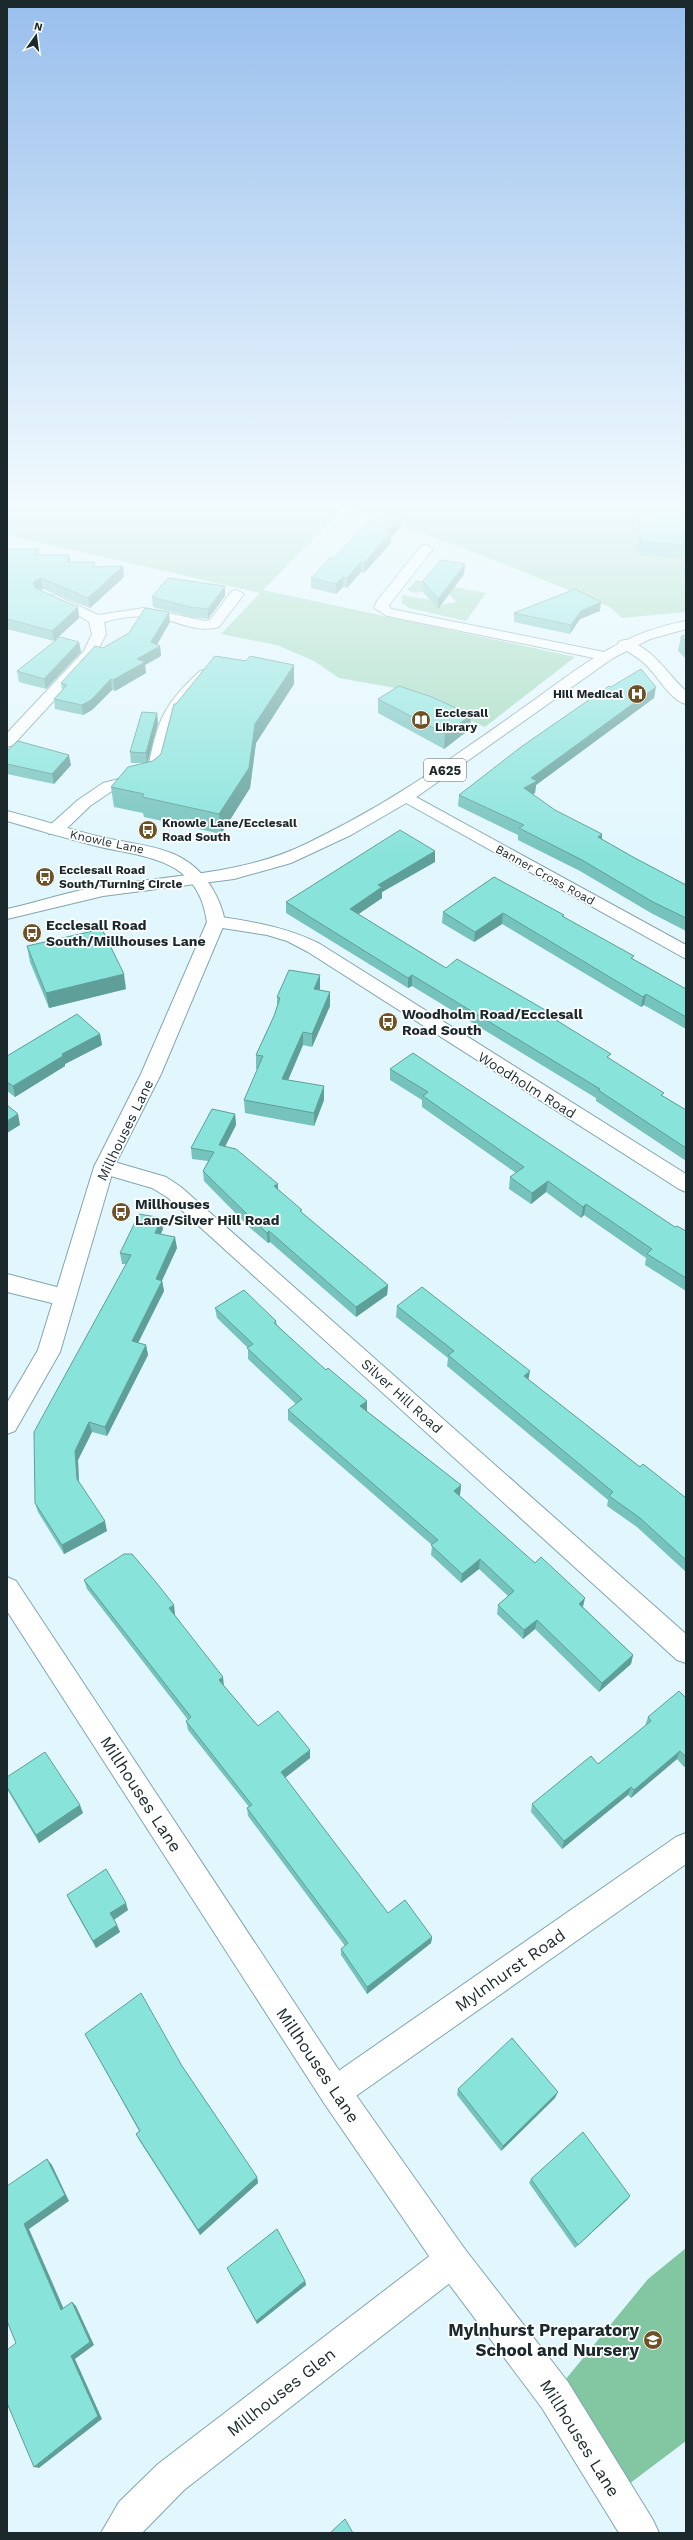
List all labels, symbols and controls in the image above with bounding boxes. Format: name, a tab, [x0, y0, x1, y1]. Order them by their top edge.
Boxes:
north arrow	[16, 16, 56, 56]
text: N	[33, 19, 44, 34]
hospital icon: Hill Medical	[626, 683, 648, 705]
place label: Hill Medical	[553, 687, 623, 701]
place label: Ecclesall Library	[435, 706, 488, 734]
library icon: Ecclesall Library	[410, 709, 432, 731]
road number: A625	[424, 759, 466, 781]
place label: Knowle Lane/Ecclesall Road South	[162, 816, 297, 844]
bus stop icon: Knowle Lane/Ecclesall Road South	[137, 819, 159, 841]
street label: Knowle Lane	[69, 827, 145, 857]
street label: Banner Cross Road	[493, 842, 597, 908]
place label: Ecclesall Road South/Turning Circle	[59, 863, 182, 891]
bus stop icon: Ecclesall Road South/Turning Circle	[34, 866, 56, 888]
place label: Ecclesall Road South/Millhouses Lane	[46, 917, 206, 949]
bus stop icon: Ecclesall Road South/Millhouses Lane	[21, 922, 43, 944]
place label: Woodholm Road/Ecclesall Road South	[402, 1006, 583, 1038]
bus stop icon: Woodholm Road/Ecclesall Road South	[377, 1011, 399, 1033]
street label: Woodholm Road	[475, 1048, 579, 1122]
street label: Millhouses Lane	[94, 1077, 156, 1183]
place label: Millhouses Lane/Silver Hill Road	[135, 1196, 279, 1228]
bus stop icon: Millhouses Lane/Silver Hill Road	[110, 1201, 132, 1223]
street label: Silver Hill Road	[358, 1356, 446, 1436]
street label: Millhouses Lane	[96, 1732, 186, 1856]
street label: Mylnhurst Road	[451, 1925, 569, 2015]
street label: Millhouses Lane	[272, 2004, 364, 2126]
place label: Mylnhurst Preparatory School and Nursery	[448, 2320, 639, 2360]
school or university icon: Mylnhurst Preparatory School and Nursery	[642, 2329, 664, 2351]
street label: Millhouses Glen	[223, 2343, 339, 2441]
street label: Millhouses Lane	[536, 2376, 624, 2500]

